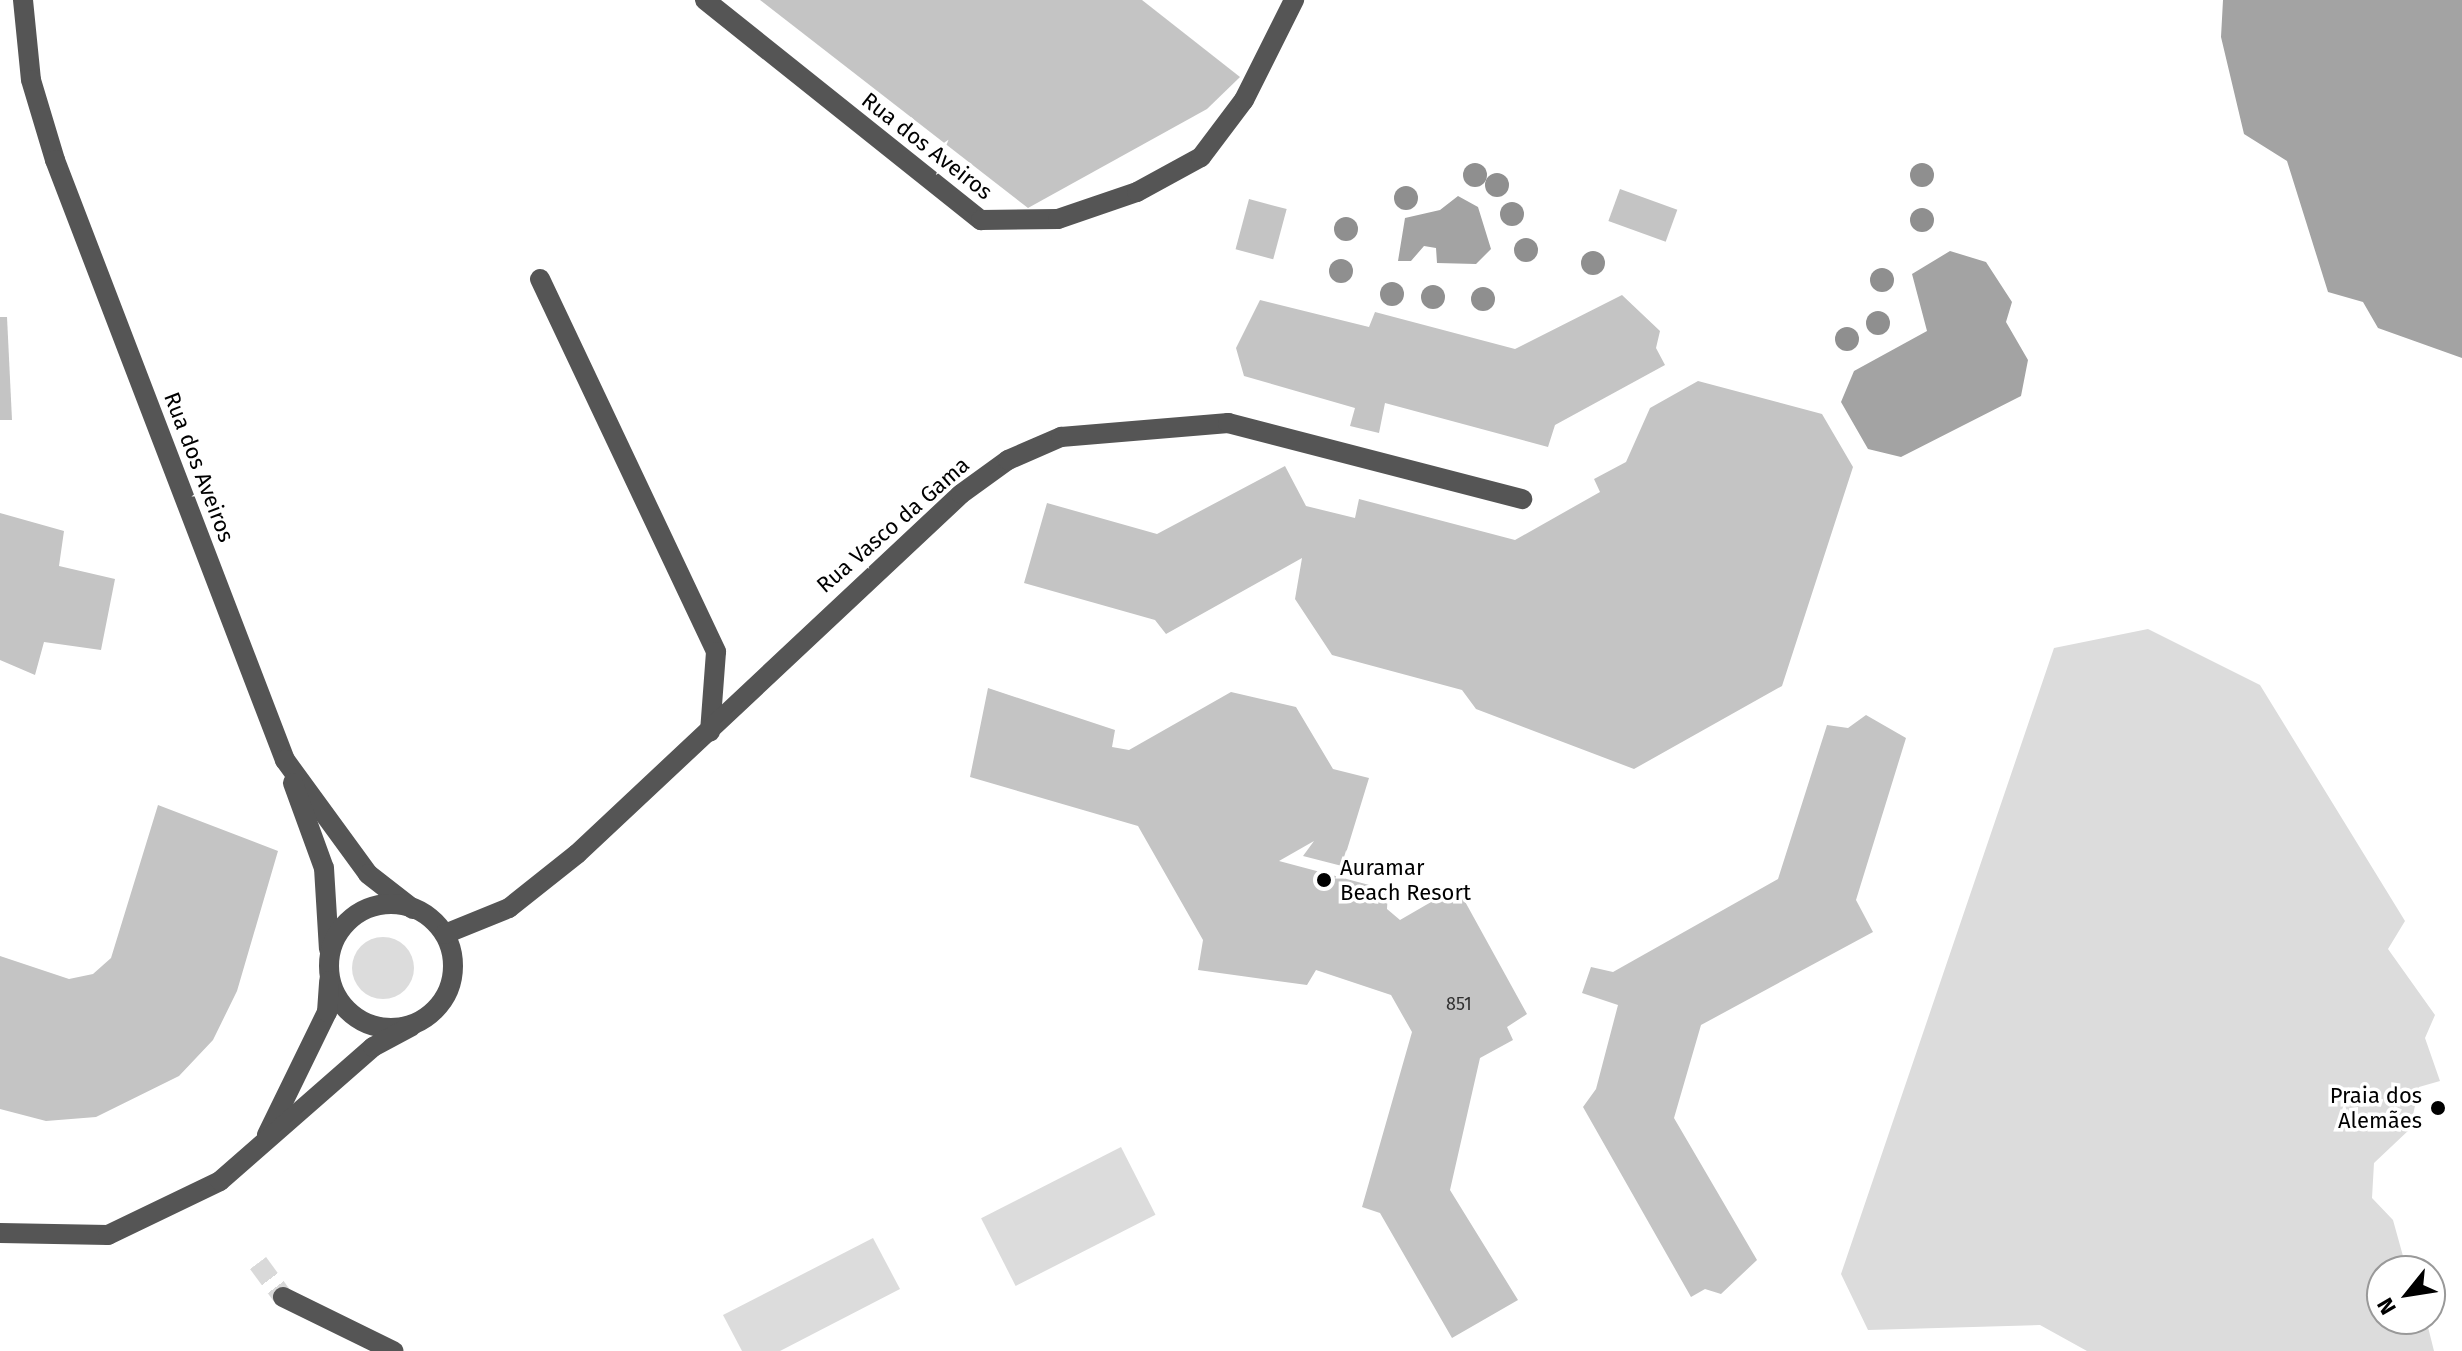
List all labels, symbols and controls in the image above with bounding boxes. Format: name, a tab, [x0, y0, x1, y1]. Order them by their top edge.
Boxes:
street label: Rua dos Aveiros	[856, 87, 998, 205]
street label: Rua dos Aveiros	[158, 388, 240, 546]
street label: Rua Vasco da Gama	[811, 452, 975, 598]
place label: Auramar Beach Resort	[1340, 854, 1471, 906]
marker: Auramar Beach Resort	[1315, 871, 1333, 889]
house number: 851	[1446, 993, 1472, 1015]
place label: Praia dos Alemães	[2330, 1082, 2422, 1134]
marker: Praia dos Alemães	[2429, 1099, 2447, 1117]
north arrow	[2366, 1255, 2446, 1335]
text: N	[2371, 1293, 2402, 1319]

